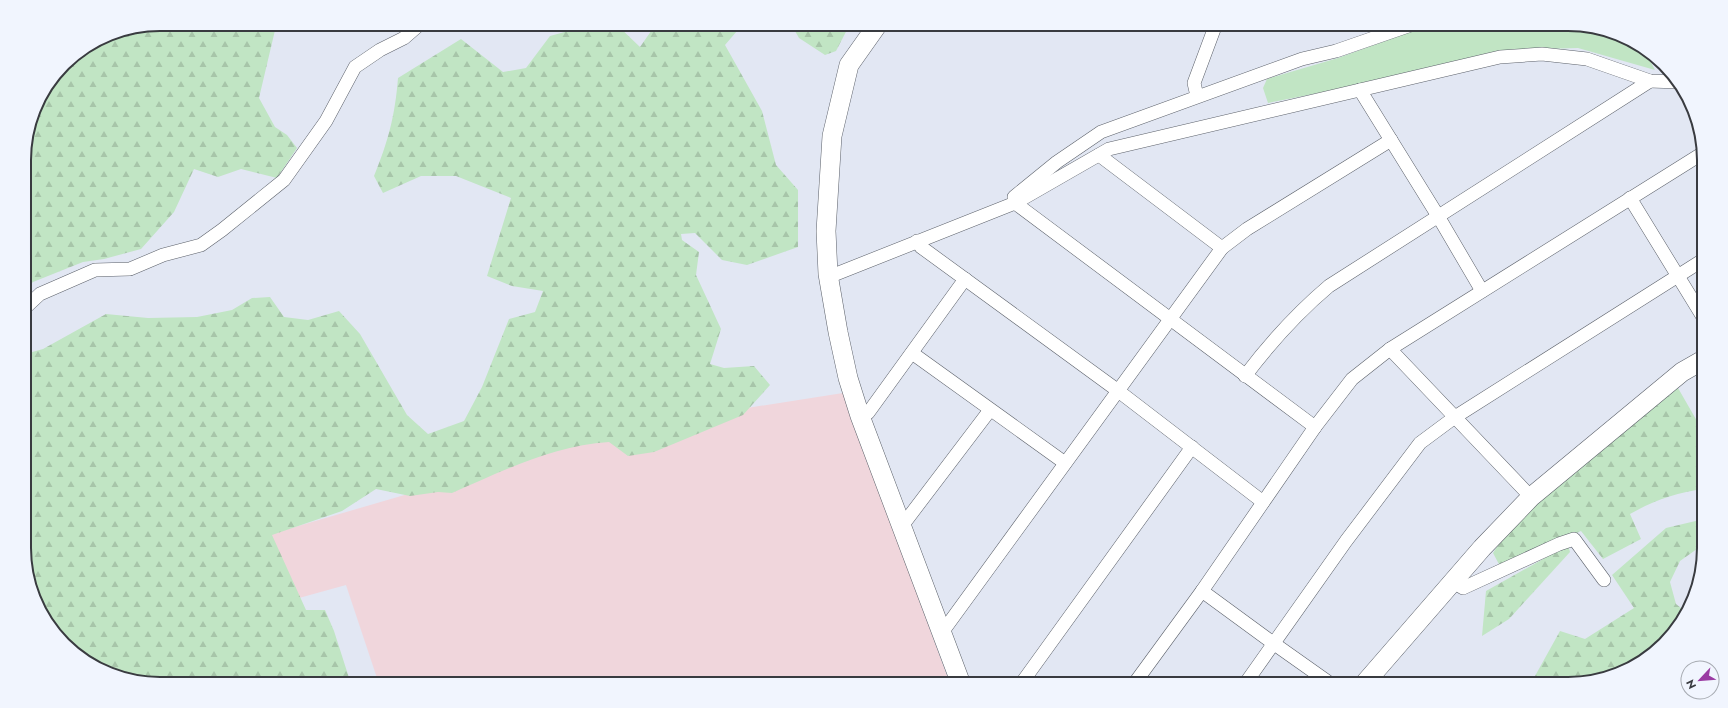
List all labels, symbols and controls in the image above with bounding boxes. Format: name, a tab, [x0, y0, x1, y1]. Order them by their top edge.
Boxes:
north arrow	[1680, 660, 1720, 700]
text: N	[1682, 677, 1700, 692]

